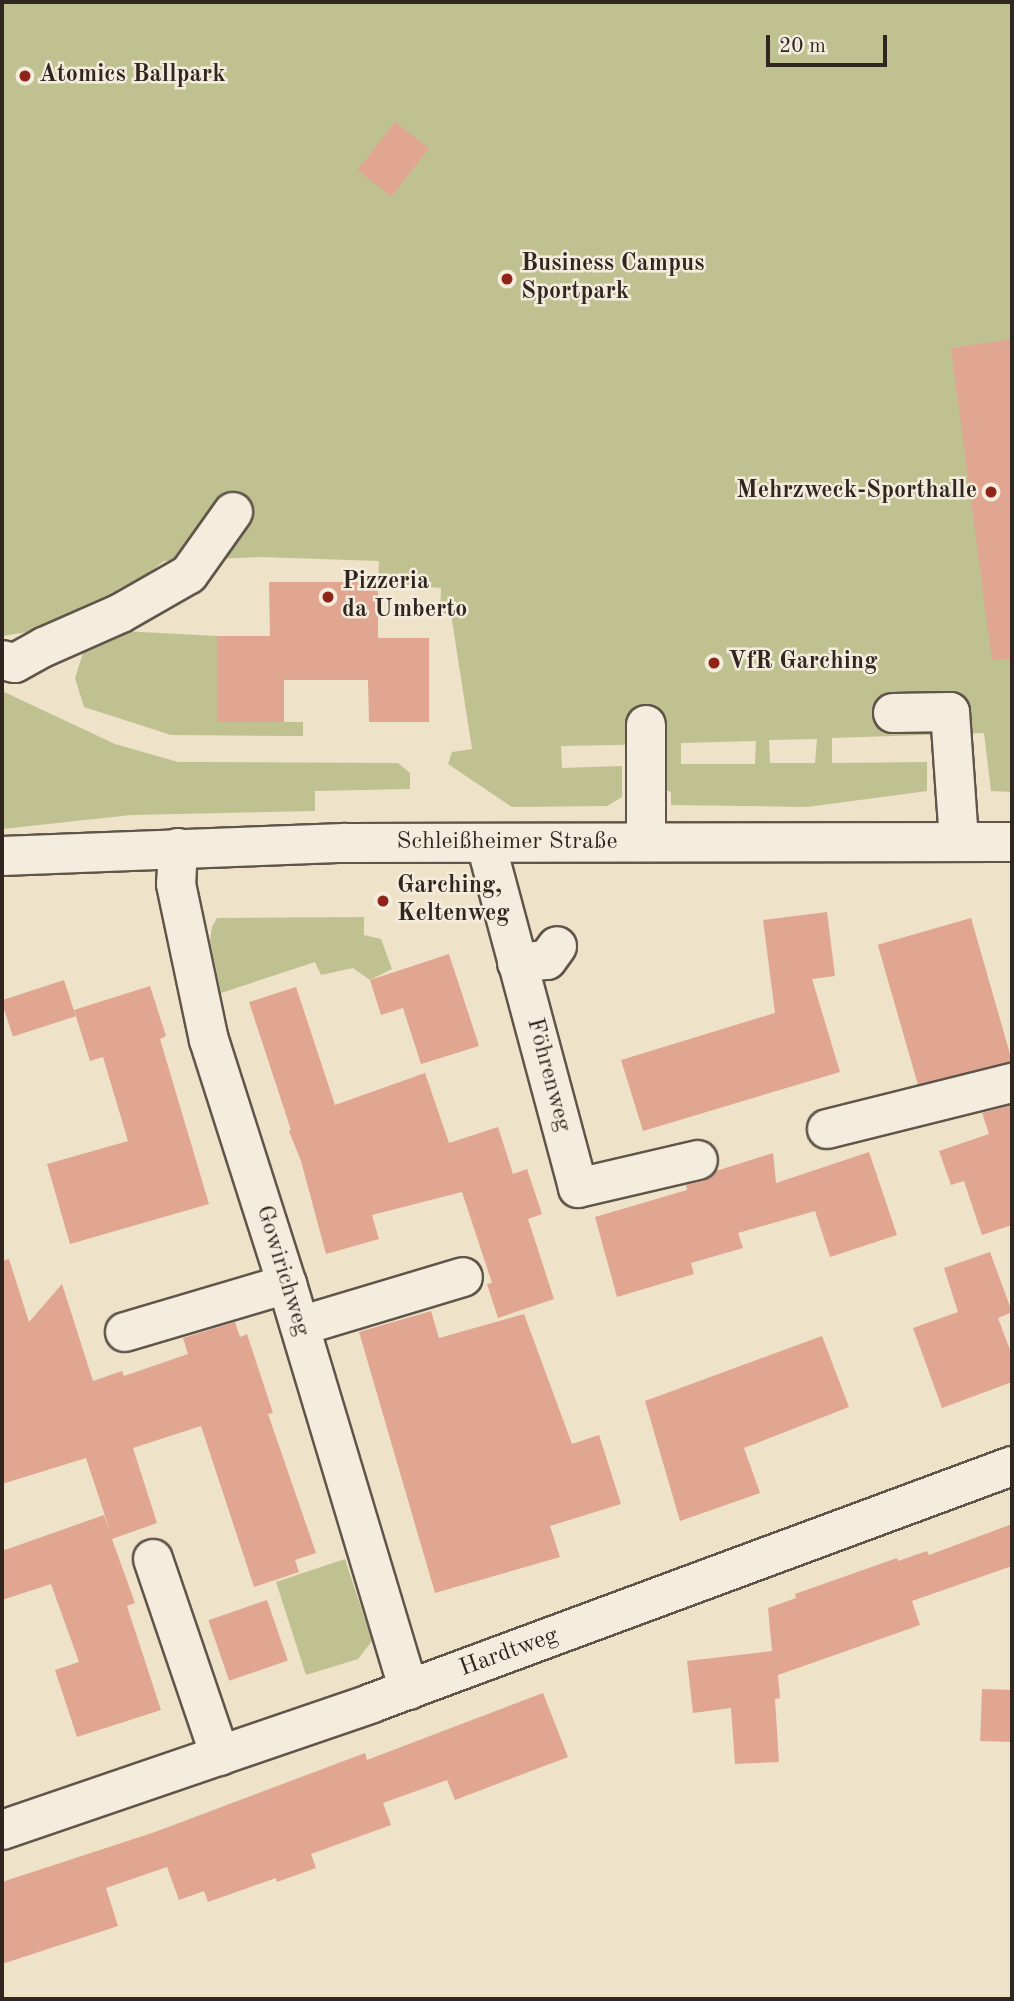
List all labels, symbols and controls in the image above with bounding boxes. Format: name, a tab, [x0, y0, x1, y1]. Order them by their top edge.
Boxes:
scale bar	[769, 21, 890, 65]
text: 20 m	[779, 36, 826, 57]
place label: Atomics Ballpark	[39, 62, 226, 90]
marker: Atomics Ballpark	[17, 68, 33, 84]
place label: Business Campus Sportpark	[521, 251, 705, 307]
marker: Business Campus Sportpark	[499, 271, 515, 287]
place label: Mehrzweck-Sporthalle	[736, 478, 977, 506]
marker: Mehrzweck-Sporthalle	[983, 484, 999, 500]
place label: Pizzeria da Umberto	[342, 569, 467, 625]
marker: Pizzeria da Umberto	[320, 589, 336, 605]
place label: VfR Garching	[728, 649, 877, 677]
marker: VfR Garching	[706, 655, 722, 671]
street label: Schleißheimer Straße	[397, 829, 617, 857]
place label: Garching, Keltenweg	[397, 873, 510, 929]
marker: Garching, Keltenweg	[375, 893, 391, 909]
street label: Föhrenweg	[519, 1015, 577, 1135]
street label: Gowirichweg	[248, 1202, 316, 1340]
street label: Hardtweg	[456, 1622, 562, 1684]

